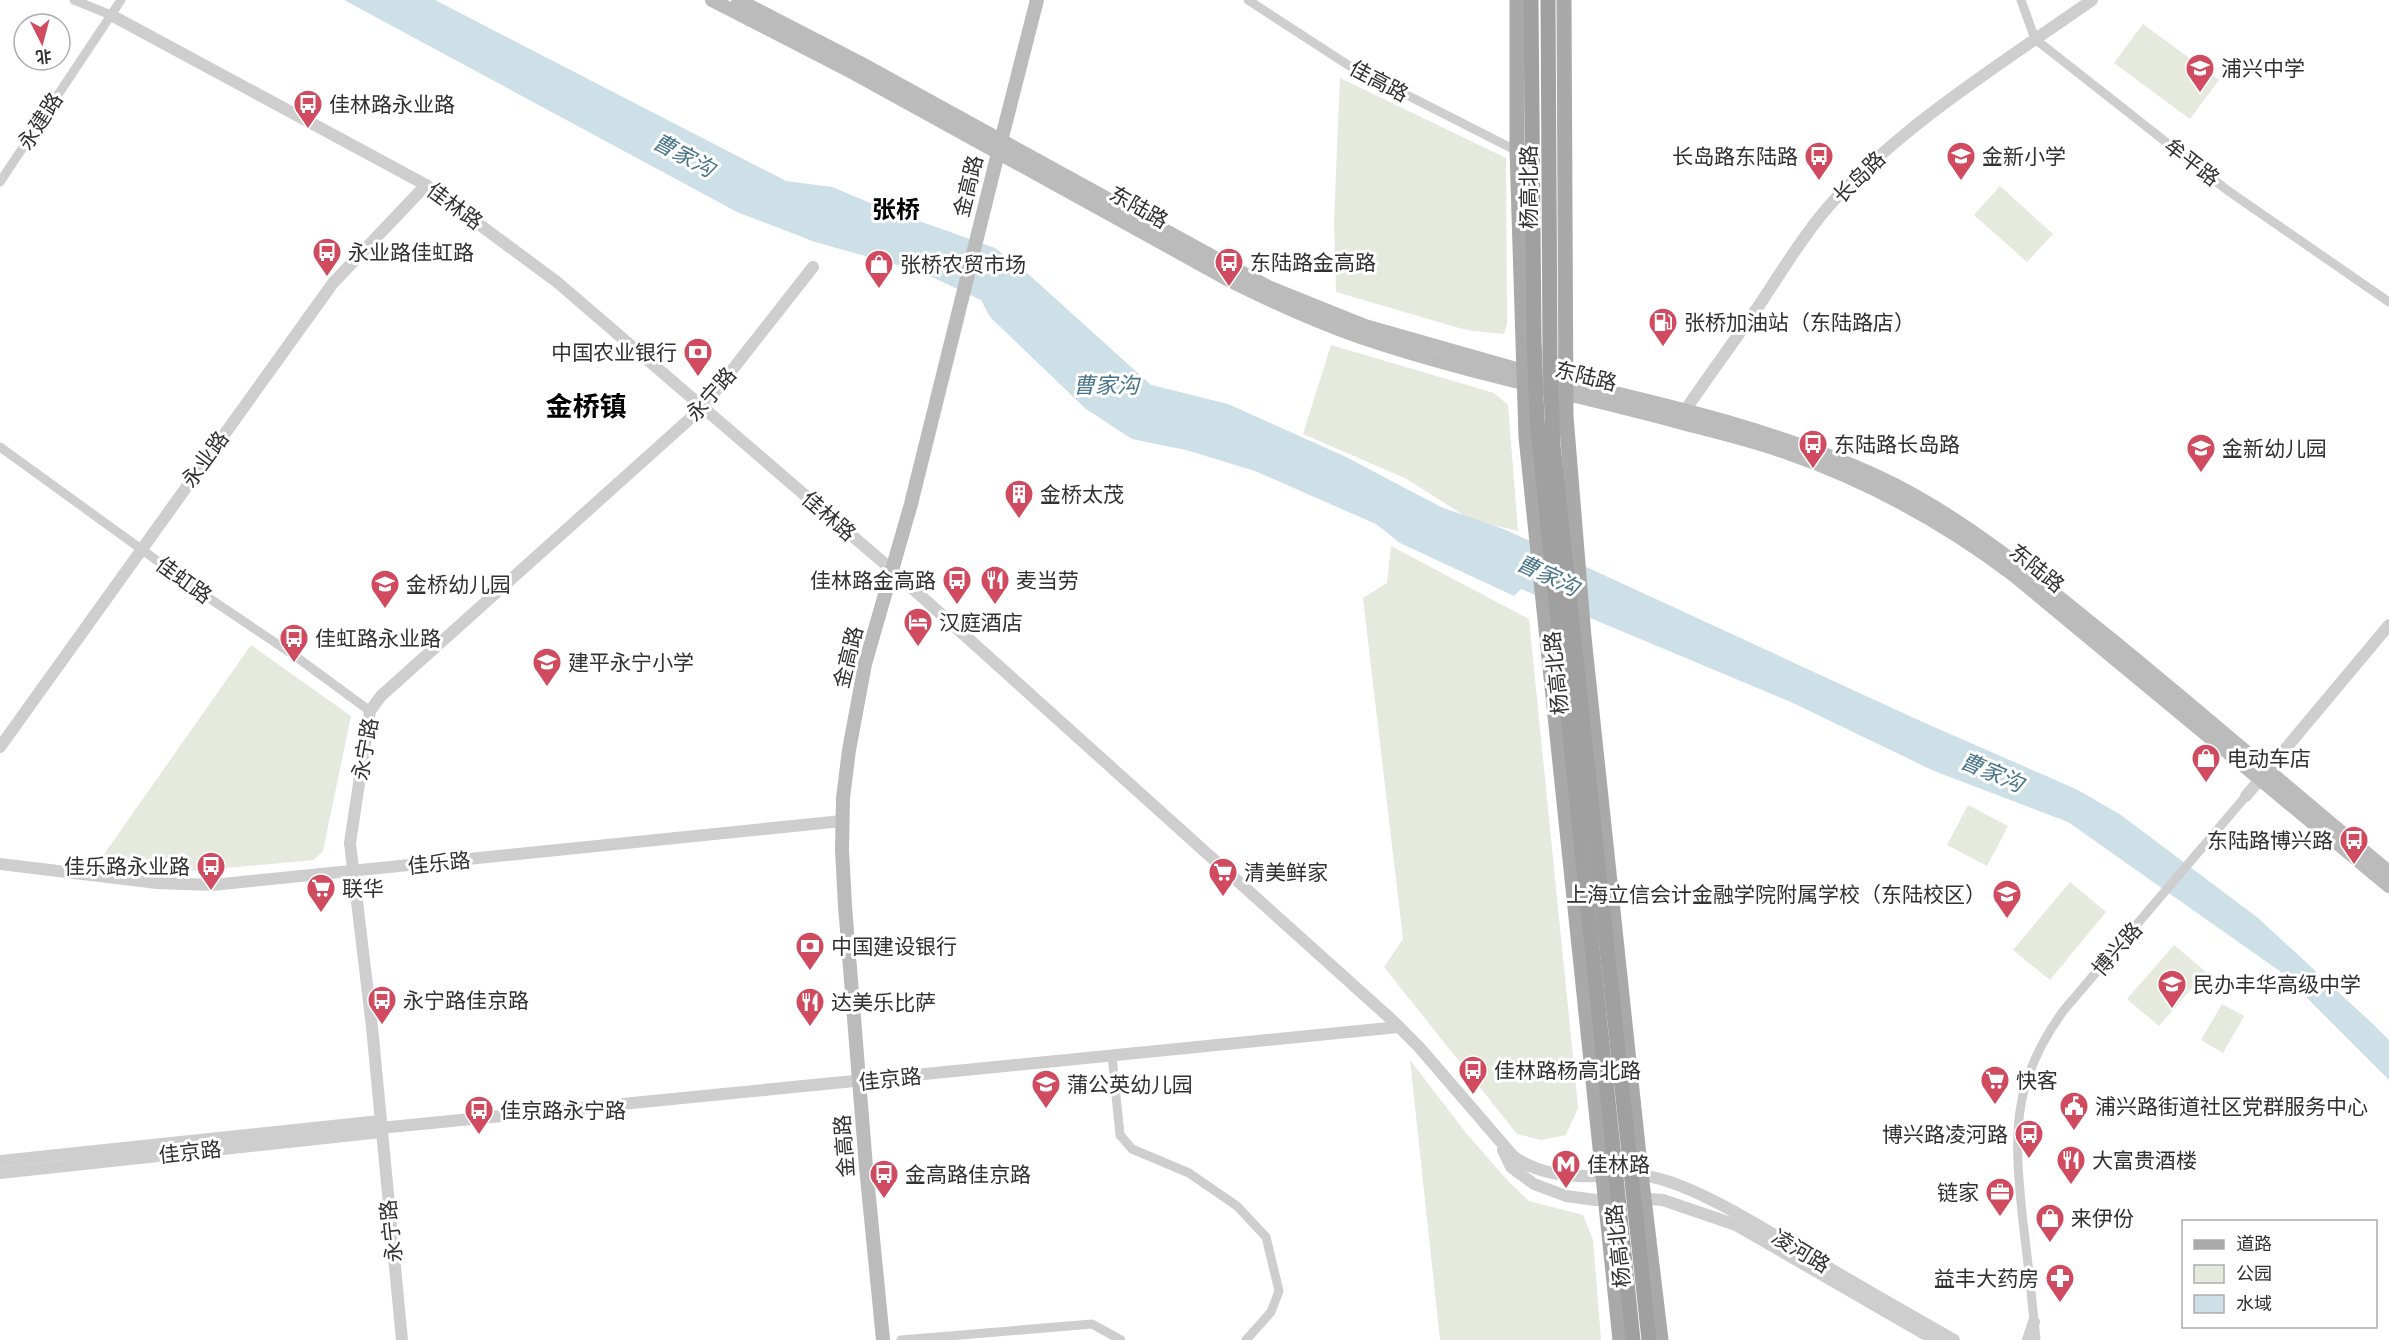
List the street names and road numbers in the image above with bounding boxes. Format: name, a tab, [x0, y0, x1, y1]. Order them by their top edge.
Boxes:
street label: 佳高路	[1345, 55, 1413, 107]
street label: 永建路	[12, 88, 68, 154]
street label: 牟平路	[2159, 133, 2225, 191]
street label: 杨高北路	[1516, 145, 1541, 229]
street label: 长岛路	[1828, 146, 1890, 208]
street label: 金高路	[948, 152, 988, 220]
street label: 佳林路	[422, 177, 488, 235]
street label: 东陆路	[1105, 181, 1173, 233]
street label: 东陆路	[1552, 356, 1620, 396]
street label: 永宁路	[681, 362, 741, 426]
street label: 永业路	[176, 426, 234, 492]
street label: 佳林路	[797, 486, 861, 546]
street label: 东陆路	[2005, 538, 2069, 598]
street label: 佳虹路	[151, 551, 217, 609]
street label: 金高路	[828, 623, 868, 691]
street label: 杨高北路	[1539, 630, 1573, 716]
street label: 永宁路	[347, 716, 383, 782]
street label: 佳乐路	[406, 847, 472, 879]
street label: 博兴路	[2087, 917, 2147, 981]
street label: 佳京路	[857, 1063, 923, 1095]
street label: 金高路	[829, 1114, 859, 1178]
street label: 佳京路	[157, 1136, 223, 1168]
street label: 永宁路	[375, 1198, 407, 1264]
street label: 杨高北路	[1601, 1203, 1635, 1289]
street label: 凌河路	[1768, 1224, 1834, 1278]

